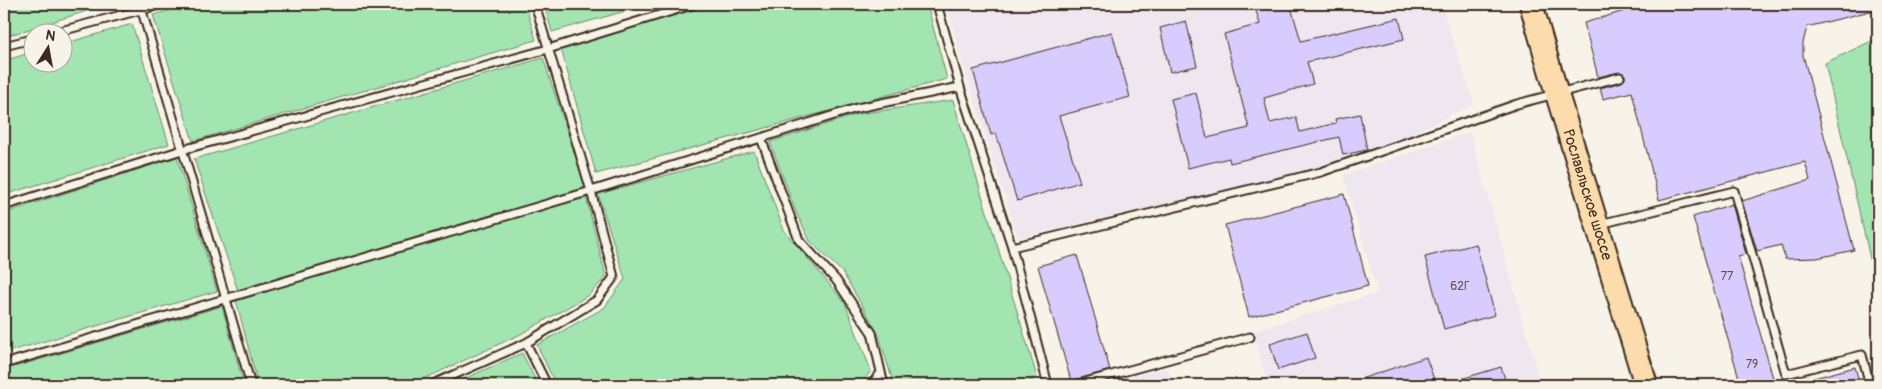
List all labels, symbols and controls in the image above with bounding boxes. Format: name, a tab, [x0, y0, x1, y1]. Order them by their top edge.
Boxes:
north arrow	[22, 22, 72, 72]
text: N	[44, 26, 57, 45]
street label: Рославльское шоссе	[1558, 127, 1616, 263]
house number: 77	[1721, 269, 1734, 284]
house number: 62Г	[1450, 279, 1470, 294]
house number: 79	[1746, 357, 1758, 372]

